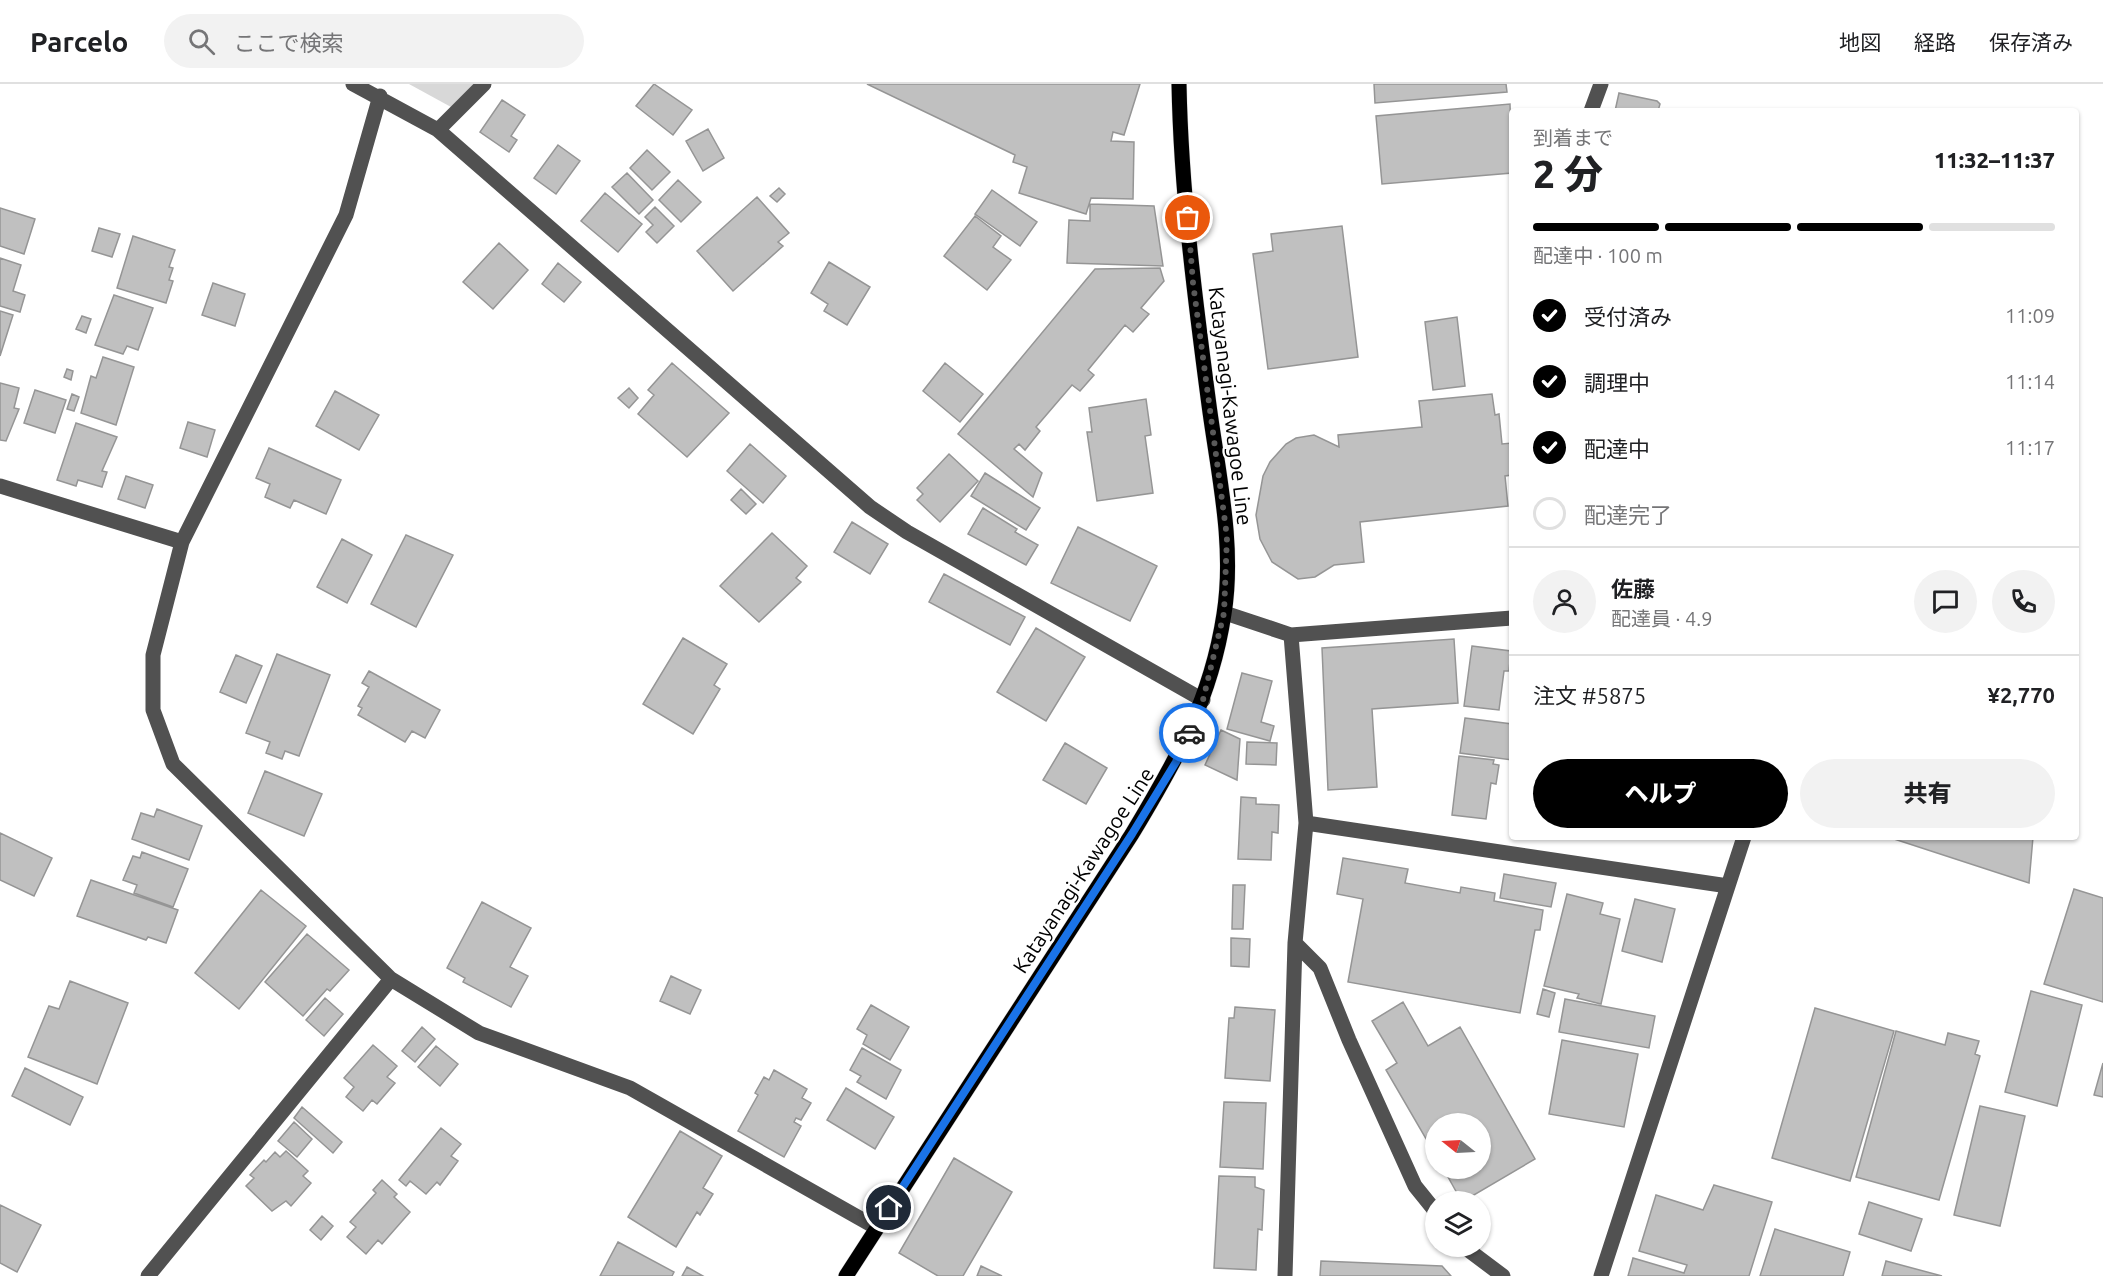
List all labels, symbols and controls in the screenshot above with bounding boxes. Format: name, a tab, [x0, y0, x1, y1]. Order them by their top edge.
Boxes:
search box	[164, 14, 584, 68]
icon: search	[185, 25, 218, 58]
text: Parcelo	[30, 26, 128, 57]
text: ここで検索	[233, 30, 343, 55]
text: 地図	[1839, 30, 1881, 54]
text: 経路	[1914, 30, 1956, 54]
text: 保存済み	[1989, 30, 2073, 54]
text: 到着まで	[1533, 126, 1613, 149]
text: 11:32–11:37	[1934, 147, 2055, 172]
text: 2 分	[1533, 152, 1603, 195]
pin	[1162, 192, 1213, 243]
icon: bag	[1171, 201, 1204, 234]
text: 配達中 · 100 m	[1533, 244, 1663, 267]
street label: Katayanagi-Kawagoe Line	[1204, 285, 1258, 527]
icon: check	[1533, 299, 1566, 332]
text: 受付済み	[1584, 304, 1672, 329]
text: 11:09	[2005, 304, 2055, 327]
icon: check	[1533, 365, 1566, 398]
text: 調理中	[1584, 370, 1650, 395]
text: 11:14	[2005, 370, 2055, 393]
icon: check	[1533, 431, 1566, 464]
text: 配達中	[1584, 436, 1650, 461]
text: 11:17	[2005, 436, 2055, 459]
text: 配達完了	[1584, 502, 1672, 527]
button: person	[1533, 570, 1596, 633]
button: chat	[1914, 570, 1977, 633]
button: phone	[1992, 570, 2055, 633]
text: 佐藤	[1611, 576, 1655, 601]
text: 配達員 · 4.9	[1611, 607, 1713, 630]
text: ¥2,770	[1988, 682, 2055, 707]
text: 注文 #5875	[1533, 683, 1646, 708]
courier	[1159, 703, 1219, 763]
icon: car	[1173, 717, 1206, 750]
button: ヘルプ	[1533, 759, 1788, 828]
button: 共有	[1800, 759, 2055, 828]
street label: Katayanagi-Kawagoe Line	[1008, 763, 1158, 977]
north arrow	[1425, 1113, 1491, 1179]
map controls	[1425, 1113, 1491, 1257]
pin	[863, 1182, 914, 1233]
icon: home	[872, 1191, 905, 1224]
button: layers	[1425, 1191, 1491, 1257]

